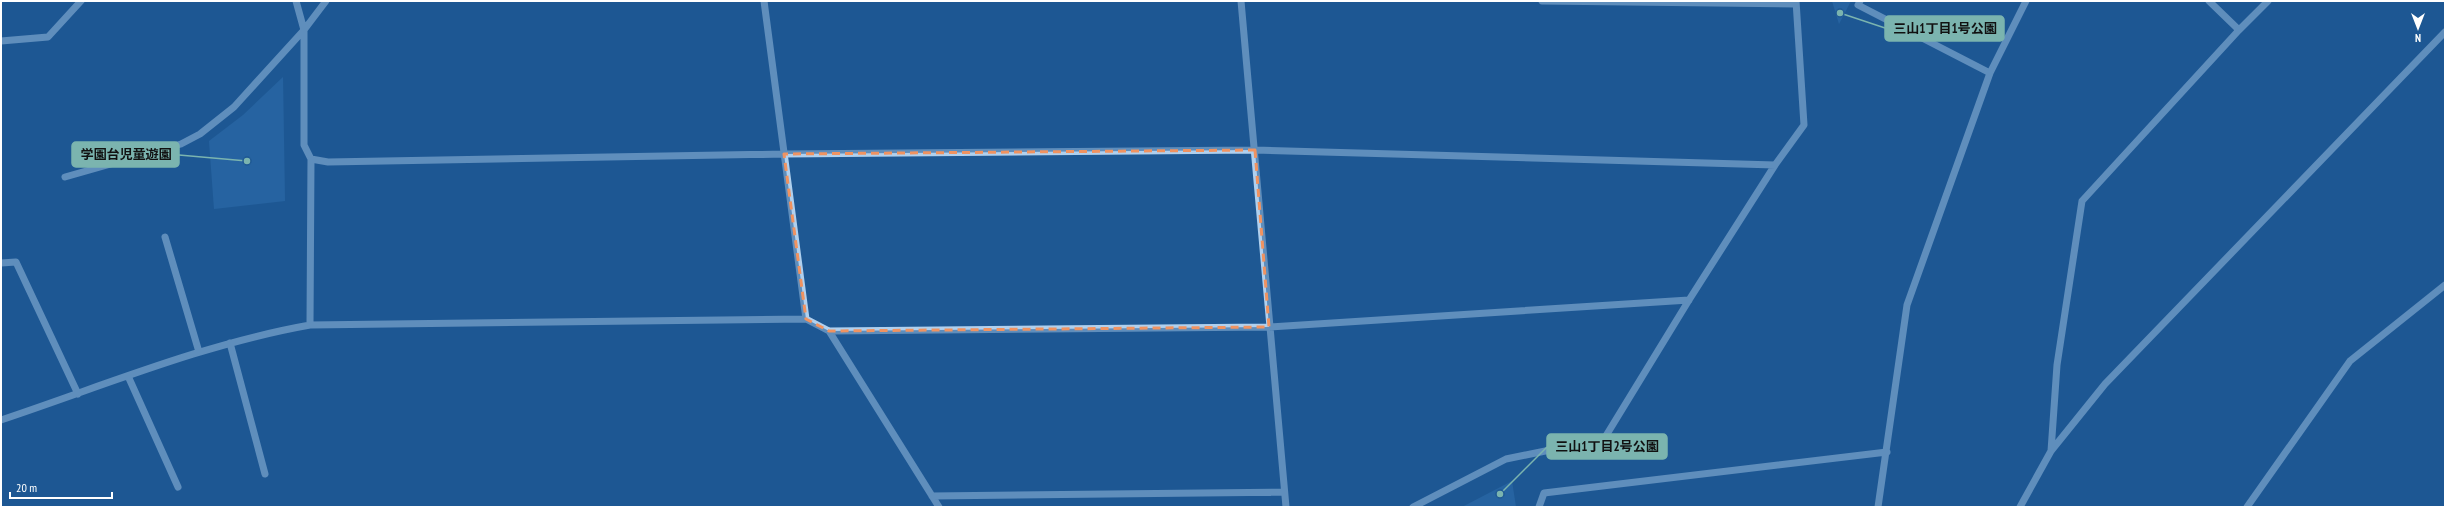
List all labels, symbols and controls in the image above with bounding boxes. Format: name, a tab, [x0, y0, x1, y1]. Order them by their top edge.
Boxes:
north arrow	[2398, 8, 2438, 48]
callout: 三山1丁目1号公園	[1885, 16, 2004, 41]
text: 三山1丁目1号公園	[1893, 20, 1997, 37]
text: N	[2415, 31, 2421, 45]
callout: 学園台児童遊園	[72, 142, 179, 167]
text: 学園台児童遊園	[80, 146, 172, 163]
callout: 三山1丁目2号公園	[1547, 434, 1667, 459]
text: 三山1丁目2号公園	[1555, 438, 1659, 455]
scale bar	[10, 474, 112, 500]
text: 20 m	[16, 480, 37, 495]

